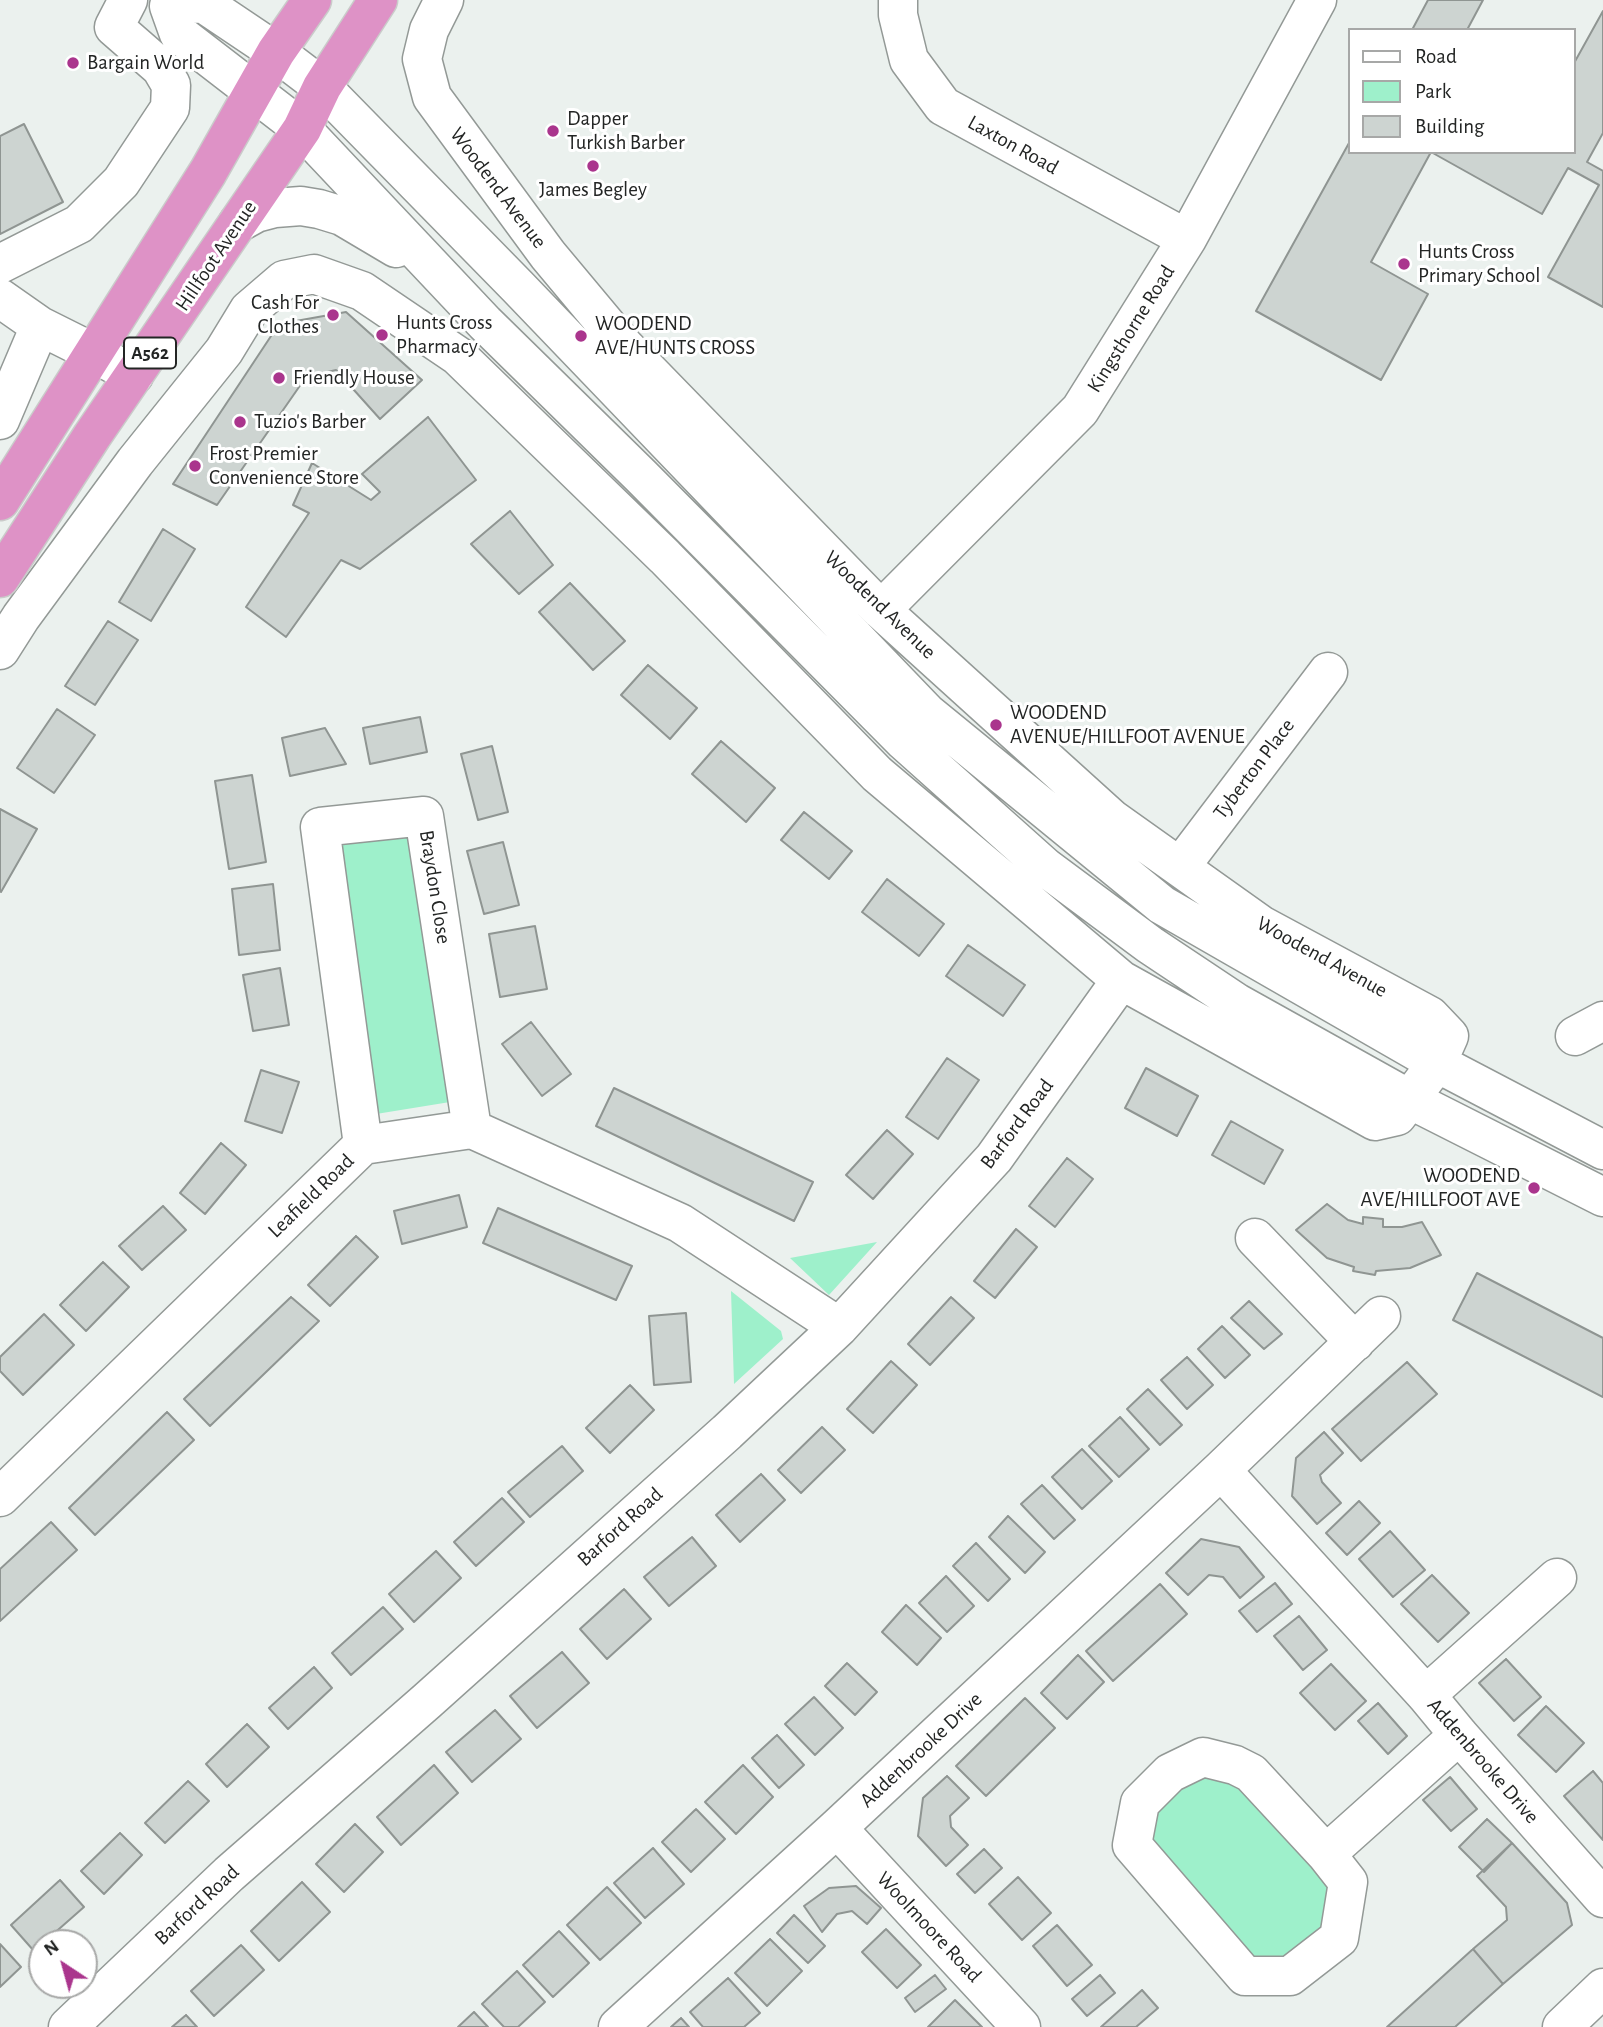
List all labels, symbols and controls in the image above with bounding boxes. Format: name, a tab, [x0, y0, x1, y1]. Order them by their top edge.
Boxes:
legend	[1348, 28, 1575, 154]
text: Road	[1415, 46, 1457, 67]
place label: Bargain World	[87, 50, 204, 76]
marker: Bargain World	[65, 55, 81, 71]
text: Park	[1415, 81, 1451, 102]
place label: Dapper Turkish Barber	[567, 106, 685, 156]
street label: Laxton Road	[963, 110, 1063, 180]
text: Building	[1415, 116, 1484, 137]
street label: Woodend Avenue	[444, 122, 552, 254]
marker: Dapper Turkish Barber	[545, 123, 561, 139]
marker: James Begley	[585, 158, 601, 174]
place label: James Begley	[539, 177, 647, 203]
street label: Hillfoot Avenue	[170, 196, 262, 316]
place label: Hunts Cross Primary School	[1418, 239, 1541, 289]
marker: Hunts Cross Primary School	[1396, 256, 1412, 272]
street label: Kingsthorne Road	[1082, 261, 1180, 397]
place label: Cash For Clothes	[251, 290, 319, 340]
marker: Cash For Clothes	[325, 307, 341, 323]
place label: Hunts Cross Pharmacy	[396, 310, 493, 360]
place label: WOODEND AVE/HUNTS CROSS	[595, 311, 755, 361]
marker: Hunts Cross Pharmacy	[374, 327, 390, 343]
marker: WOODEND AVE/HUNTS CROSS	[573, 328, 589, 344]
road number: A562	[124, 338, 176, 368]
place label: Friendly House	[293, 365, 415, 391]
marker: Friendly House	[271, 370, 287, 386]
place label: Tuzio's Barber	[254, 409, 366, 435]
marker: Tuzio's Barber	[232, 414, 248, 430]
place label: Frost Premier Convenience Store	[209, 441, 359, 491]
marker: Frost Premier Convenience Store	[187, 458, 203, 474]
street label: Woodend Avenue	[819, 545, 941, 665]
place label: WOODEND AVENUE/HILLFOOT AVENUE	[1010, 700, 1245, 750]
street label: Tyberton Place	[1208, 714, 1300, 824]
marker: WOODEND AVENUE/HILLFOOT AVENUE	[988, 717, 1004, 733]
street label: Braydon Close	[414, 828, 456, 946]
street label: Woodend Avenue	[1252, 911, 1392, 1003]
street label: Barford Road	[975, 1074, 1059, 1174]
street label: Leafield Road	[263, 1149, 359, 1243]
place label: WOODEND AVE/HILLFOOT AVE	[1361, 1163, 1520, 1213]
marker: WOODEND AVE/HILLFOOT AVE	[1526, 1180, 1542, 1196]
street label: Barford Road	[572, 1482, 668, 1572]
street label: Addenbrooke Drive	[855, 1687, 987, 1813]
street label: Addenbrooke Drive	[1422, 1693, 1544, 1829]
street label: Barford Road	[149, 1859, 245, 1951]
street label: Woolmoore Road	[871, 1866, 987, 1988]
north arrow	[28, 1929, 98, 1999]
text: N	[41, 1937, 62, 1960]

